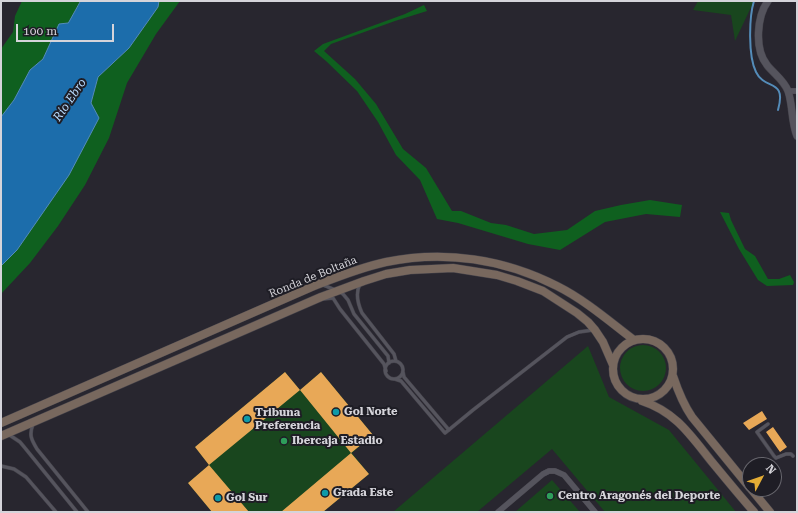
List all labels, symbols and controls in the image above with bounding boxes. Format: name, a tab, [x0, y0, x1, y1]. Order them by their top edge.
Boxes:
scale bar	[18, 16, 116, 42]
text: 100 m	[23, 24, 57, 38]
water label: Río Ebro	[50, 76, 90, 124]
street label: Ronda de Boltaña	[267, 253, 359, 301]
place label: Gol Norte	[344, 405, 398, 419]
place label: Tribuna Preferencia	[255, 406, 320, 432]
marker: Gol Norte	[331, 407, 341, 417]
marker: Tribuna Preferencia	[242, 414, 252, 424]
place label: Ibercaja Estadio	[292, 434, 382, 448]
marker: Ibercaja Estadio	[279, 436, 289, 446]
north arrow	[742, 457, 782, 497]
text: N	[763, 462, 778, 477]
place label: Grada Este	[333, 486, 393, 500]
marker: Grada Este	[320, 488, 330, 498]
place label: Centro Aragonés del Deporte	[558, 489, 720, 503]
place label: Gol Sur	[226, 491, 267, 505]
marker: Centro Aragonés del Deporte	[545, 491, 555, 501]
marker: Gol Sur	[213, 493, 223, 503]

